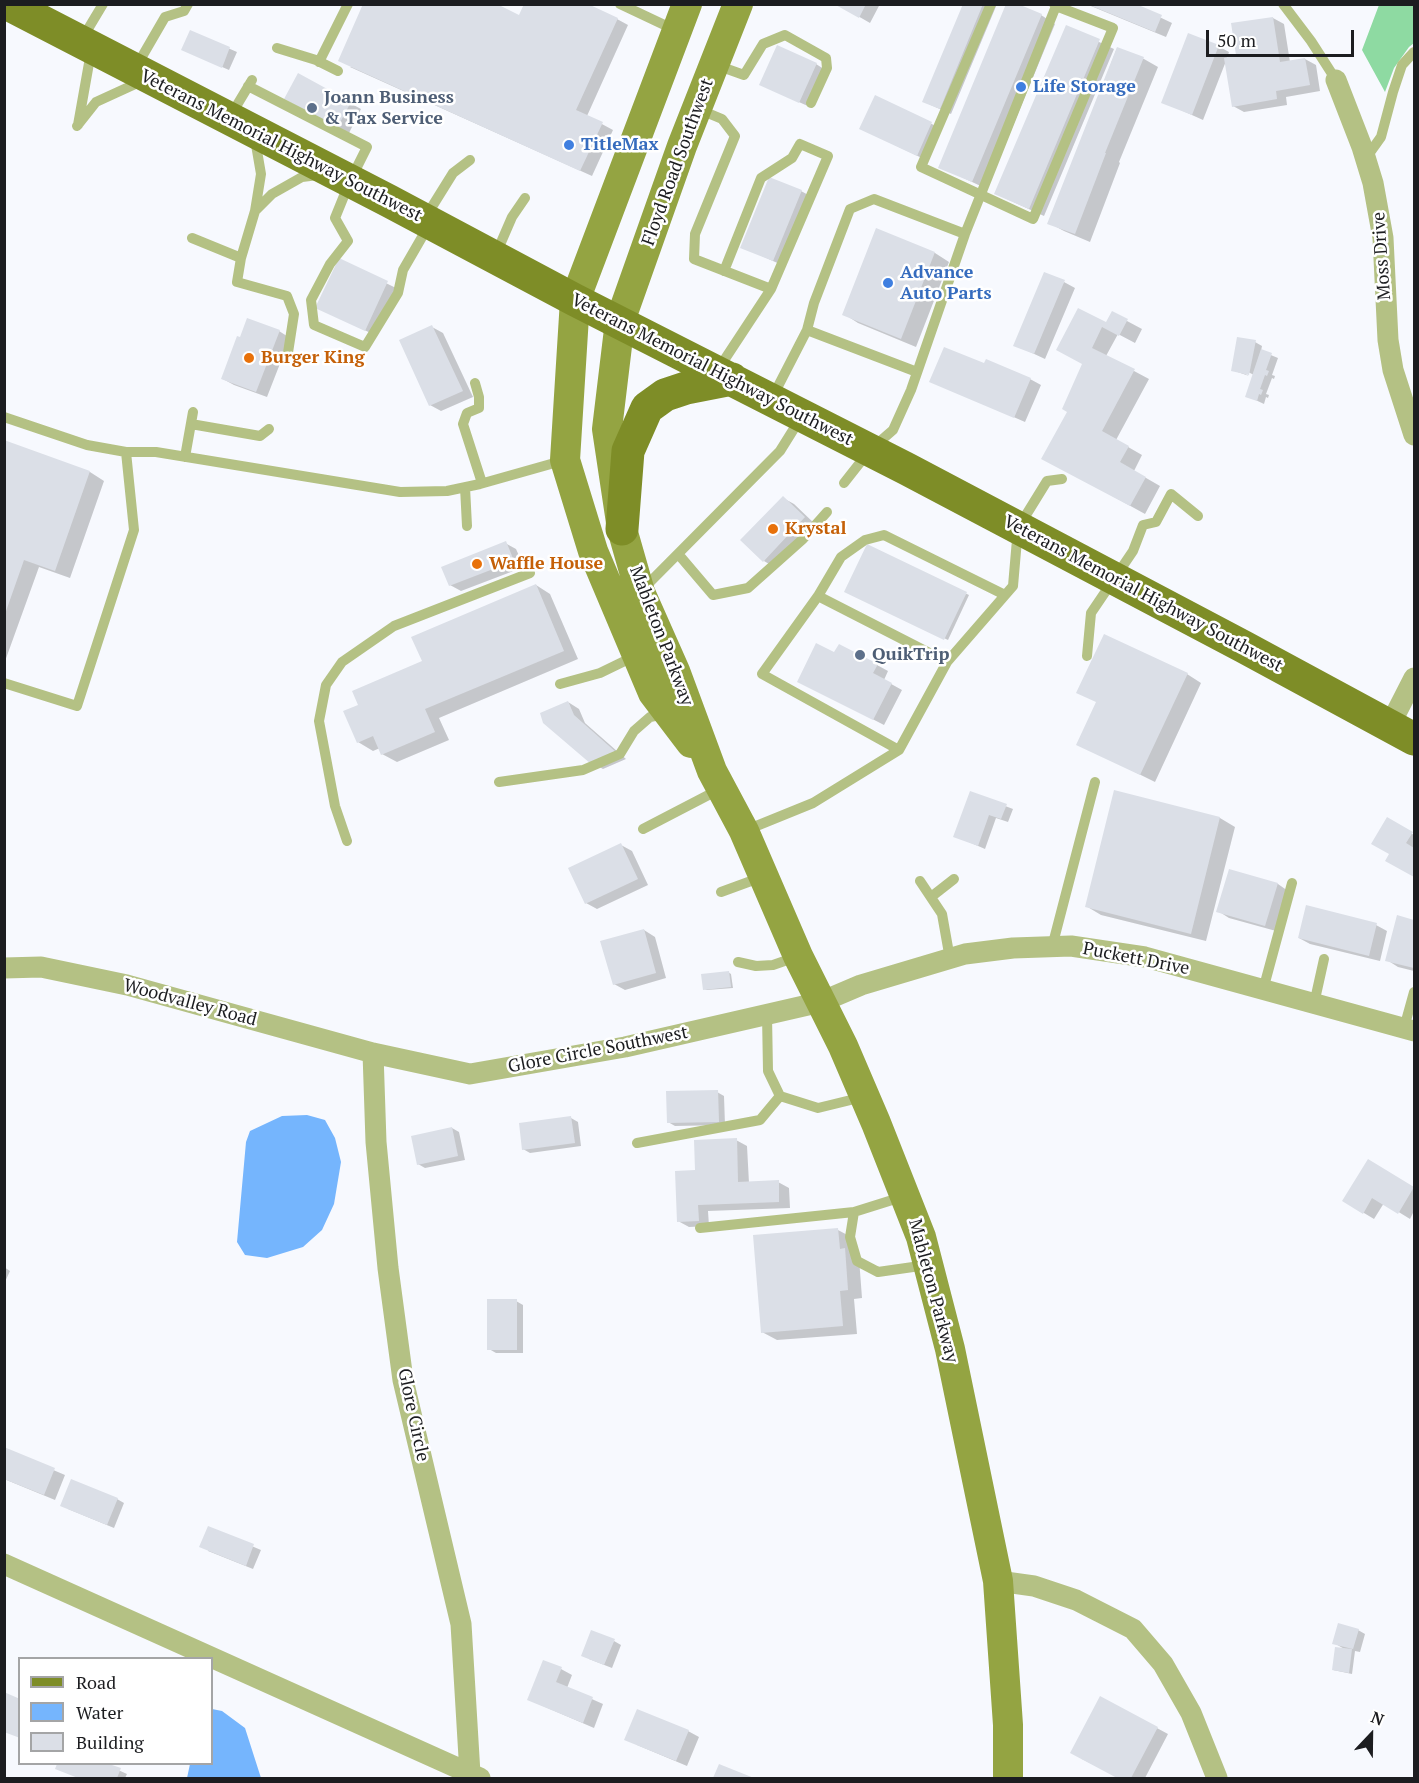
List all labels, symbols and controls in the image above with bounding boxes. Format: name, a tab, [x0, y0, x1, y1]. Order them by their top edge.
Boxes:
scale bar	[1209, 18, 1358, 56]
text: 50 m	[1217, 28, 1256, 52]
street label: Veterans Memorial Highway Southwest	[136, 65, 426, 227]
street label: Floyd Road Southwest	[638, 75, 718, 249]
place label: Life Storage	[1033, 76, 1136, 98]
marker: Life Storage	[1014, 80, 1028, 94]
place label: Joann Business & Tax Service	[324, 87, 454, 130]
marker: Joann Business & Tax Service	[305, 101, 319, 115]
place label: TitleMax	[581, 134, 659, 156]
marker: TitleMax	[562, 138, 576, 152]
street label: Moss Drive	[1368, 211, 1396, 301]
place label: Advance Auto Parts	[900, 262, 992, 304]
marker: Advance Auto Parts	[881, 276, 895, 290]
street label: Veterans Memorial Highway Southwest	[567, 289, 857, 451]
place label: Burger King	[261, 347, 365, 369]
marker: Burger King	[242, 351, 256, 365]
street label: Veterans Memorial Highway Southwest	[1000, 511, 1286, 677]
place label: Krystal	[785, 518, 847, 540]
marker: Krystal	[766, 522, 780, 536]
place label: Waffle House	[489, 553, 603, 575]
marker: Waffle House	[470, 557, 484, 571]
street label: Mableton Parkway	[624, 563, 698, 709]
place label: QuikTrip	[872, 644, 949, 666]
marker: QuikTrip	[853, 648, 867, 662]
street label: Puckett Drive	[1081, 938, 1191, 980]
street label: Woodvalley Road	[121, 975, 259, 1031]
street label: Glore Circle Southwest	[506, 1022, 690, 1078]
street label: Mableton Parkway	[903, 1217, 963, 1365]
street label: Glore Circle	[393, 1366, 433, 1464]
legend	[18, 1657, 213, 1765]
text: Road	[76, 1670, 116, 1694]
text: Water	[76, 1700, 123, 1724]
north arrow	[1341, 1705, 1401, 1765]
text: N	[1368, 1706, 1387, 1731]
text: Building	[76, 1730, 144, 1754]

